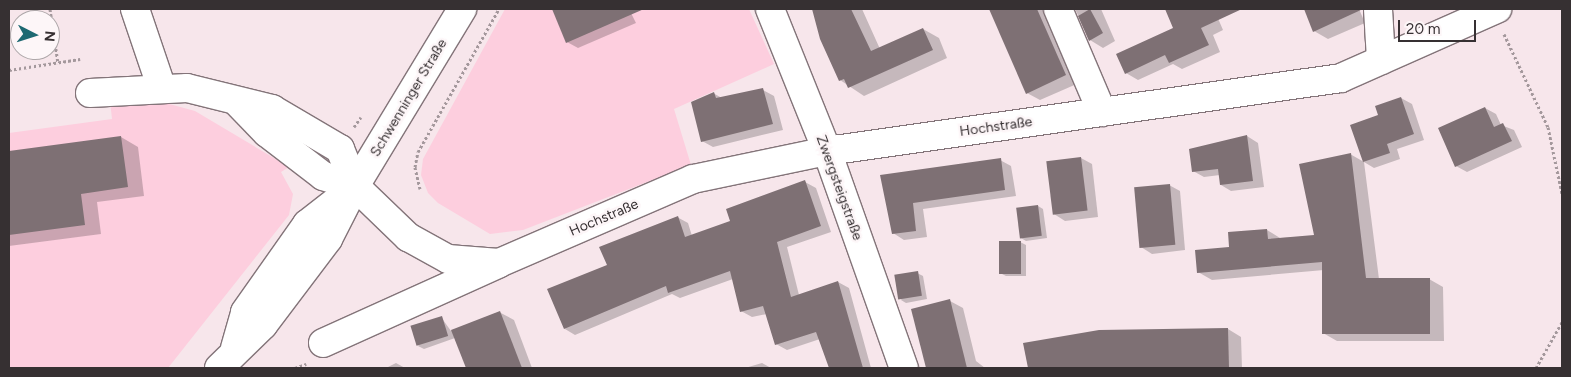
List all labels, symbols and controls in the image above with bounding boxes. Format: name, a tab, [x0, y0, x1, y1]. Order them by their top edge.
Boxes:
north arrow	[10, 10, 60, 60]
scale bar	[1401, 10, 1478, 42]
text: 20 m	[1406, 20, 1440, 38]
text: N	[41, 30, 58, 42]
street label: Schwenninger Straße	[367, 36, 451, 160]
street label: Hochstraße	[959, 114, 1033, 140]
street label: Zwergsteigstraße	[812, 133, 866, 243]
street label: Hochstraße	[567, 196, 641, 240]

